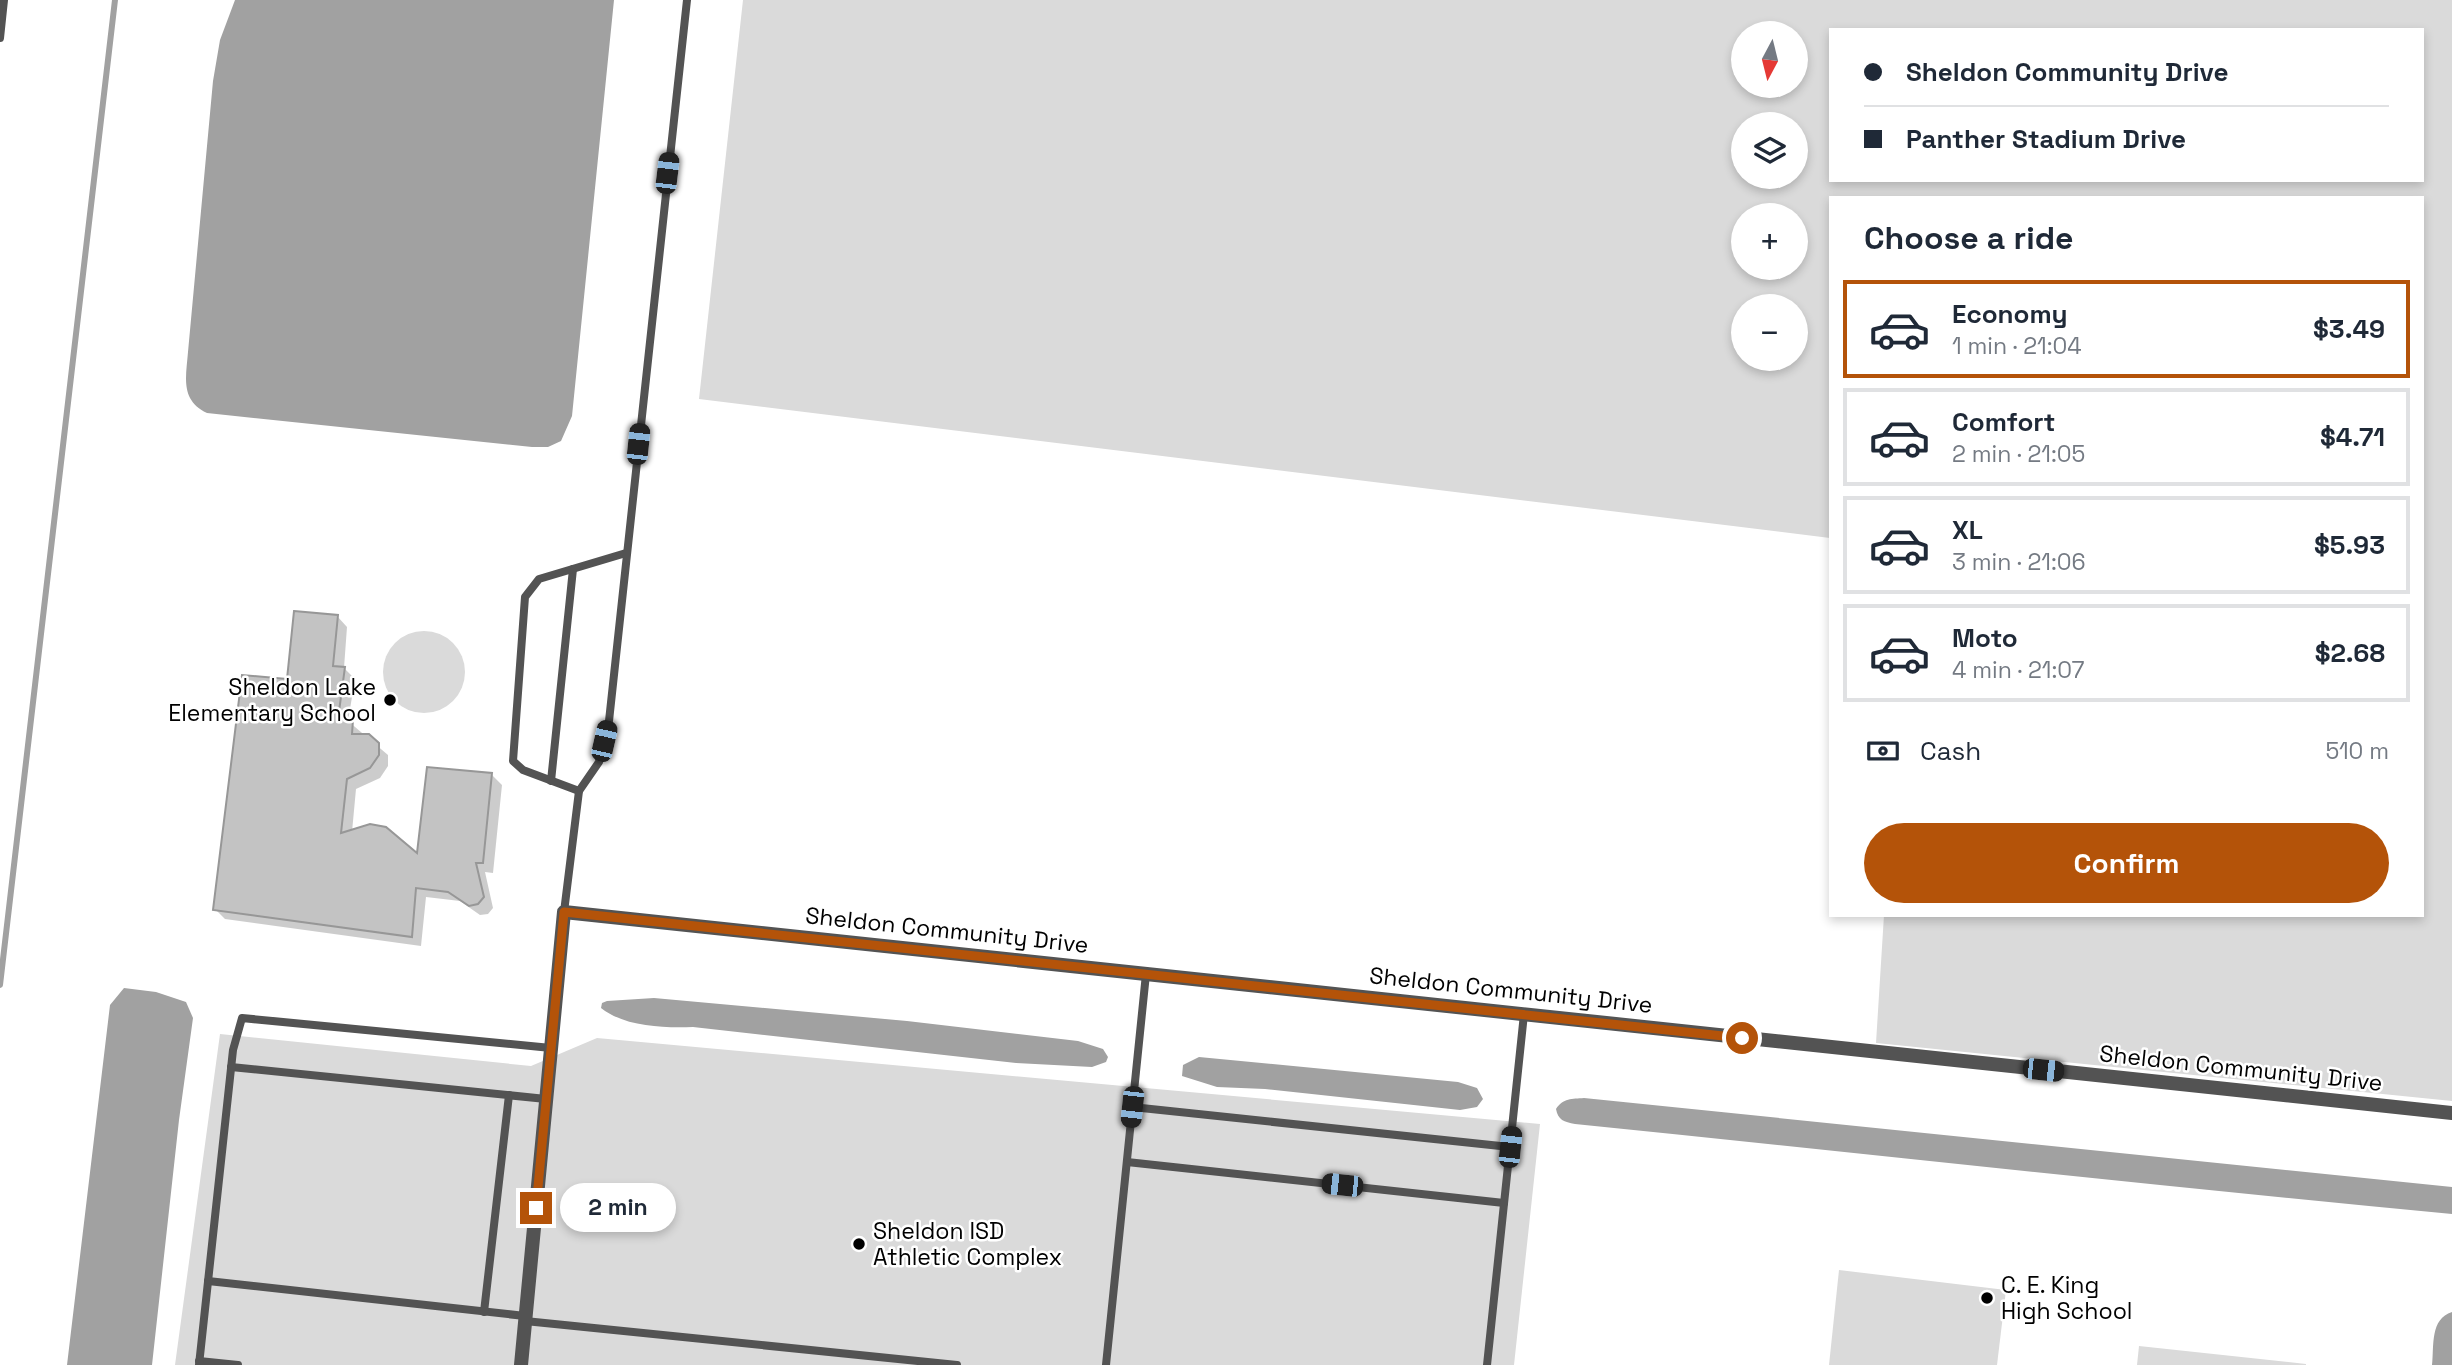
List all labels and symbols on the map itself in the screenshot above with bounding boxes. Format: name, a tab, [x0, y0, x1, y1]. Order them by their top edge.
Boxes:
north arrow	[1731, 21, 1808, 98]
car	[655, 151, 680, 195]
car	[626, 422, 651, 466]
place label: Sheldon Lake Elementary School	[168, 672, 376, 728]
marker: Sheldon Lake Elementary School	[382, 692, 398, 708]
car	[590, 718, 619, 764]
street label: Sheldon Community Drive	[804, 900, 1090, 960]
street label: Sheldon Community Drive	[1368, 960, 1654, 1020]
route start	[1726, 1022, 1758, 1054]
street label: Sheldon Community Drive	[2098, 1038, 2384, 1098]
car	[2022, 1057, 2065, 1083]
car	[1120, 1085, 1145, 1129]
car	[1498, 1125, 1523, 1169]
car	[1321, 1172, 1364, 1198]
callout: 2 min	[560, 1184, 676, 1232]
route end	[520, 1192, 552, 1224]
place label: Sheldon ISD Athletic Complex	[873, 1216, 1062, 1272]
marker: Sheldon ISD Athletic Complex	[851, 1236, 867, 1252]
place label: C. E. King High School	[2001, 1270, 2133, 1326]
marker: C. E. King High School	[1979, 1290, 1995, 1306]

